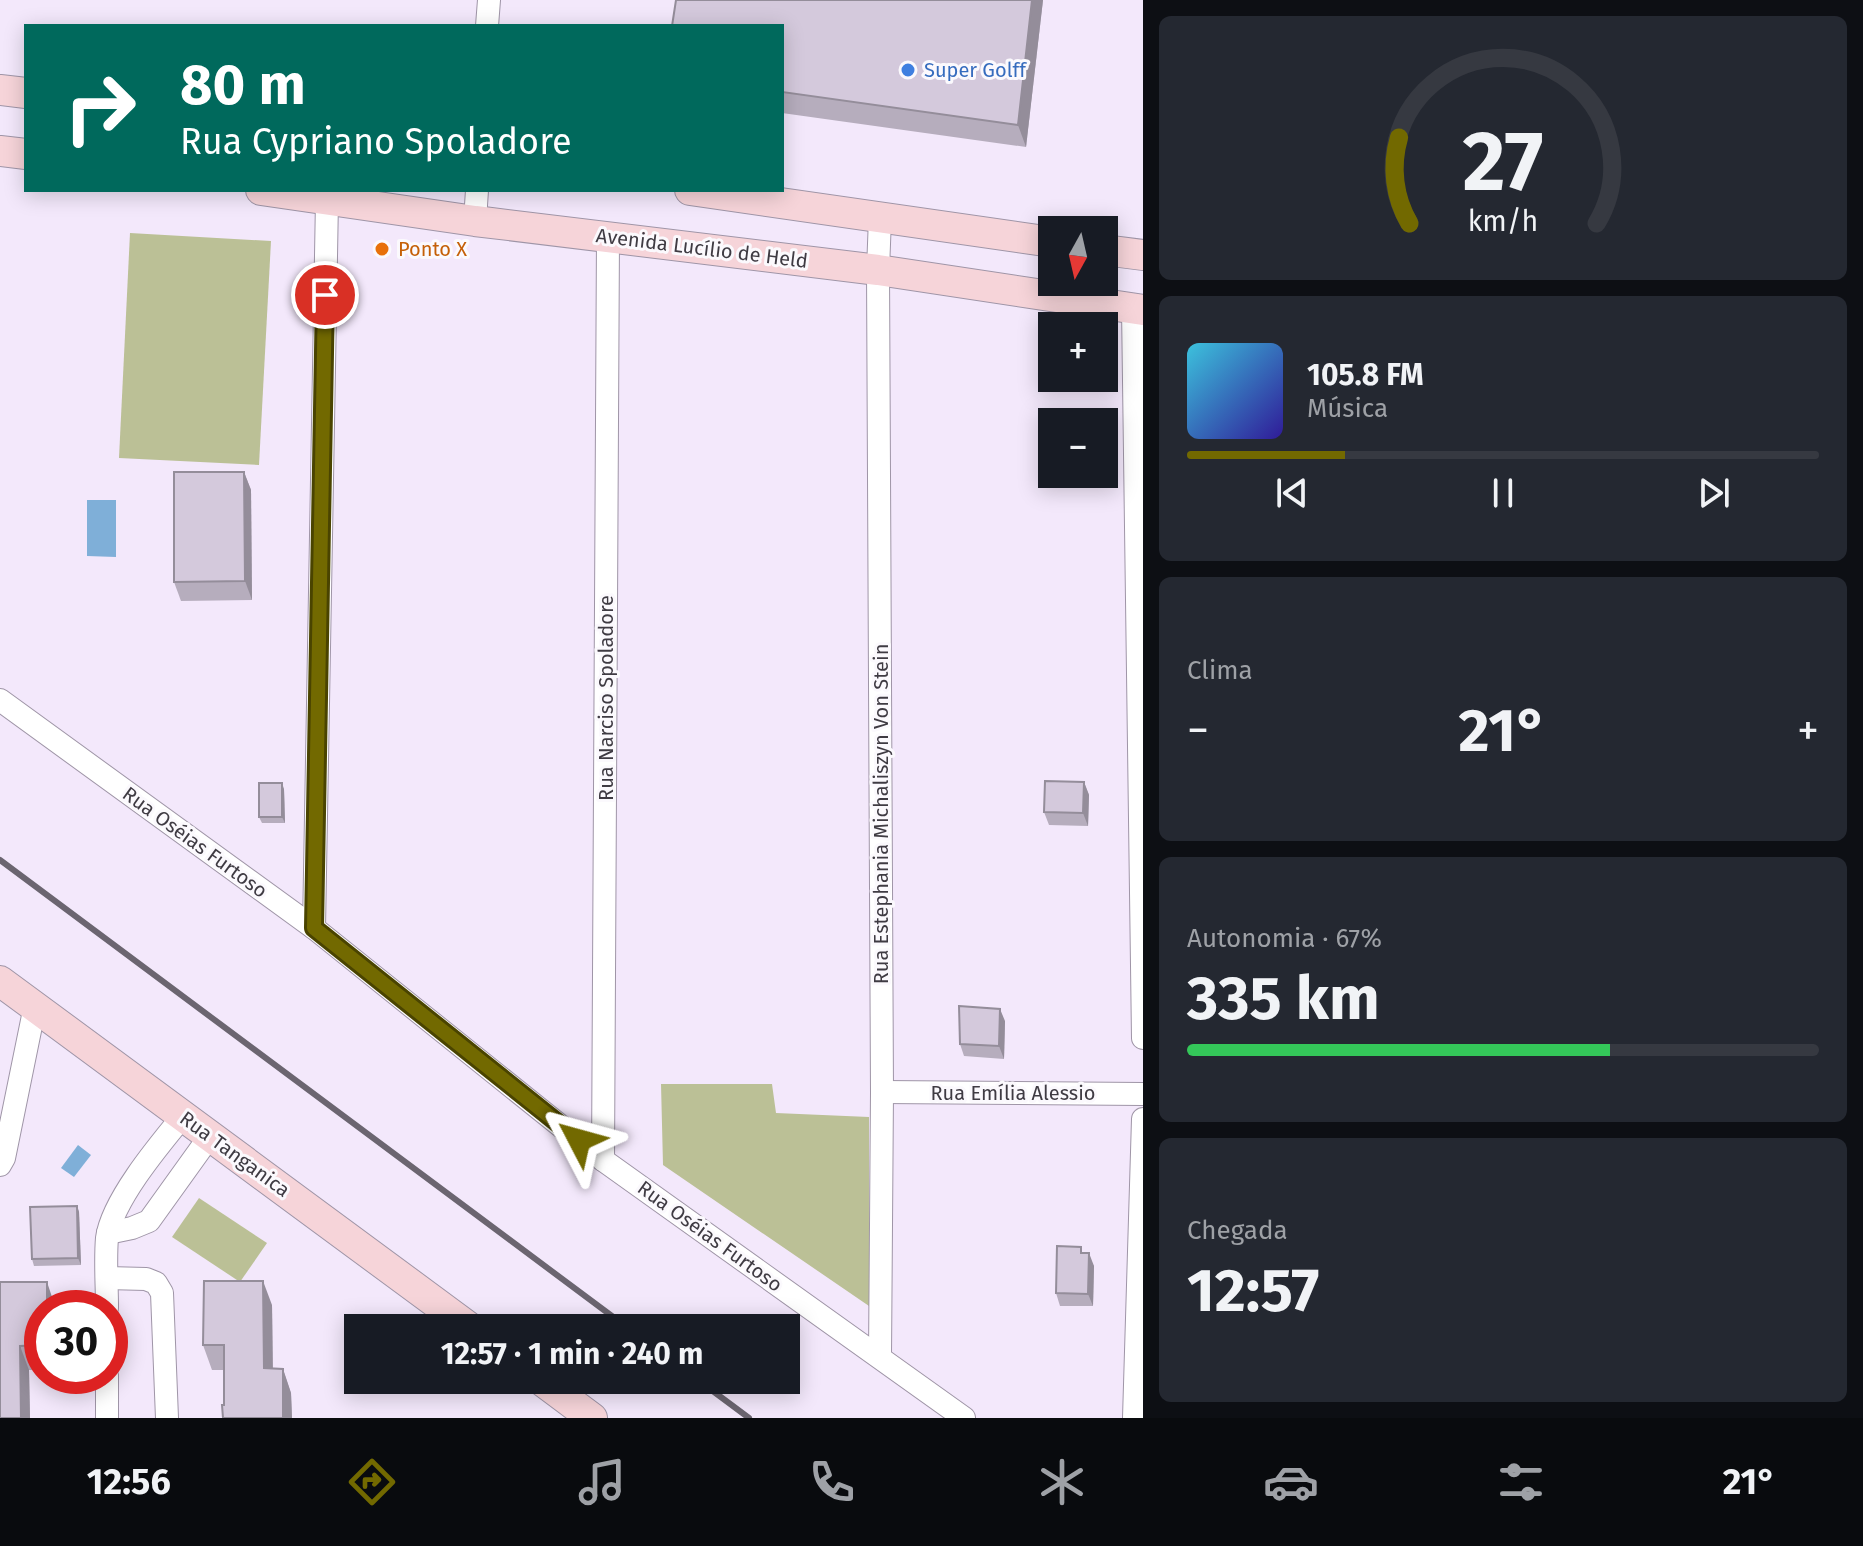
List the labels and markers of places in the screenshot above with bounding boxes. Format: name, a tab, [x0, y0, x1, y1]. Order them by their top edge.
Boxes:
place label: Super Golff	[924, 58, 1027, 82]
marker: Super Golff	[899, 61, 917, 79]
place label: Ponto X	[398, 237, 467, 261]
marker: Ponto X	[373, 240, 391, 258]
pin	[291, 261, 359, 329]

